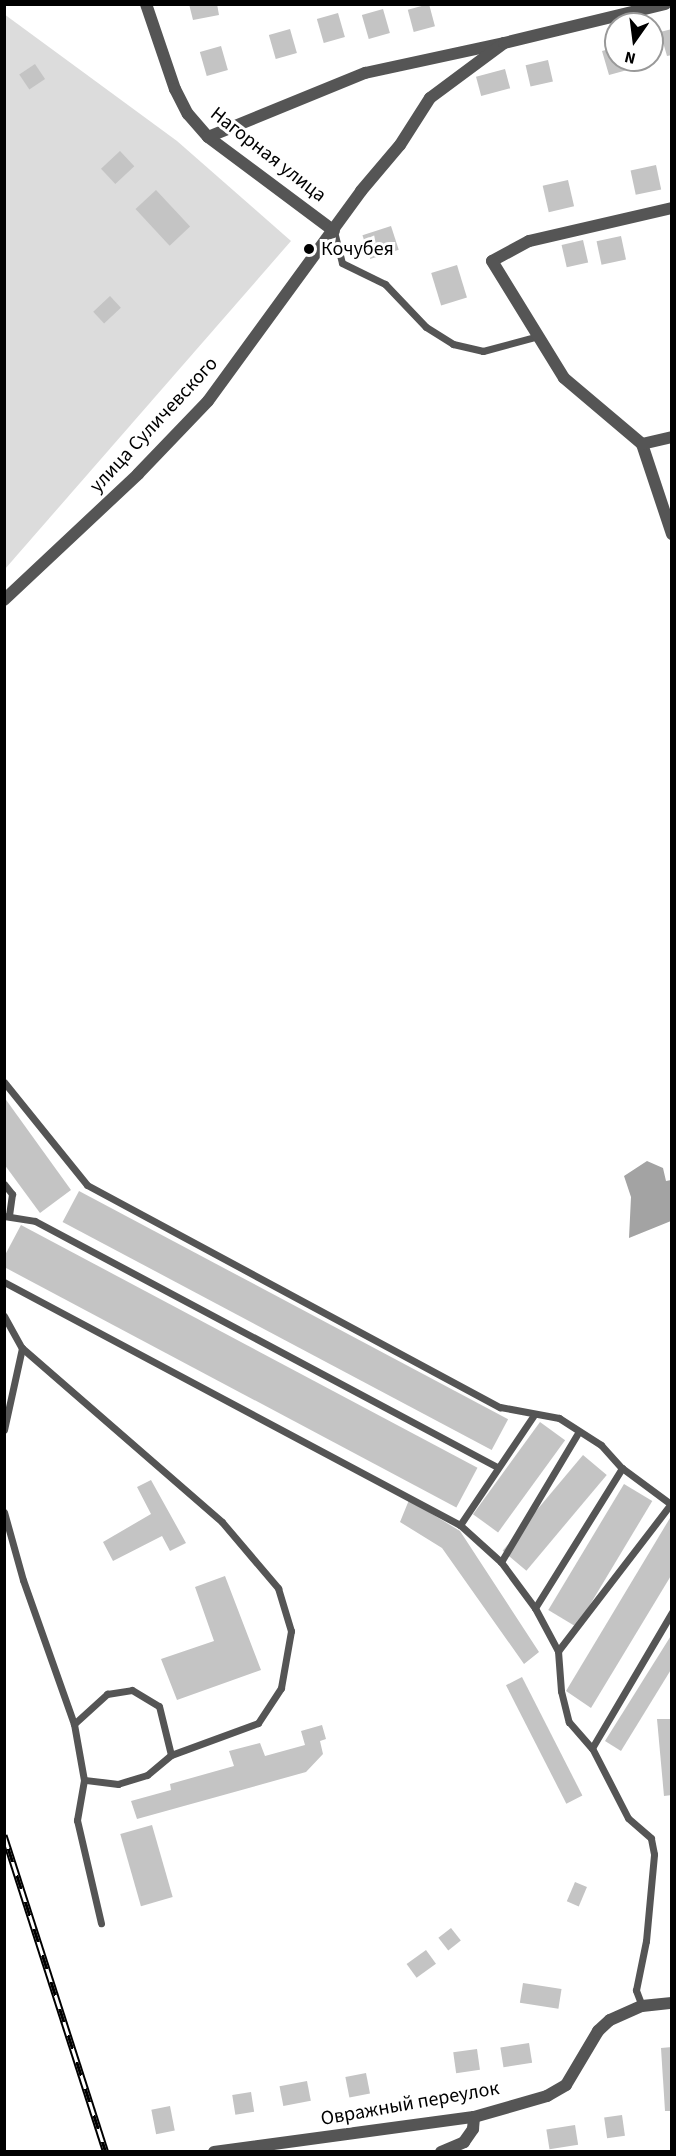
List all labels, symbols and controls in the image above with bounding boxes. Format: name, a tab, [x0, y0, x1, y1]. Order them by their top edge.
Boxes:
north arrow	[604, 12, 664, 72]
text: N	[622, 46, 638, 69]
street label: Нагорная улица	[205, 102, 331, 208]
place label: Кочубея	[321, 237, 394, 261]
marker: Кочубея	[302, 242, 316, 256]
street label: улица Суличевского	[85, 352, 223, 498]
street label: Овражный переулок	[319, 2076, 501, 2132]

